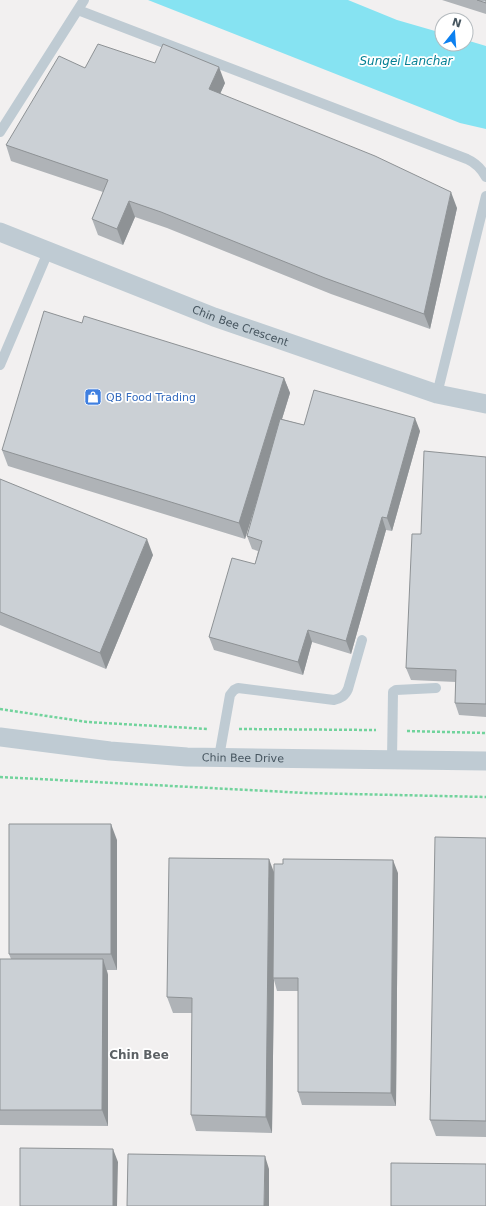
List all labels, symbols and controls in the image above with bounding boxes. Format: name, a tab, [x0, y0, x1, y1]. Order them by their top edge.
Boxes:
north arrow	[434, 12, 474, 52]
text: N	[450, 15, 463, 30]
water label: Sungei Lanchar	[359, 54, 454, 68]
street label: Chin Bee Crescent	[190, 303, 291, 349]
shop icon: QB Food Trading	[83, 387, 103, 407]
place label: QB Food Trading	[106, 391, 196, 404]
street label: Chin Bee Drive	[202, 751, 284, 765]
district label: Chin Bee	[109, 1048, 169, 1062]

